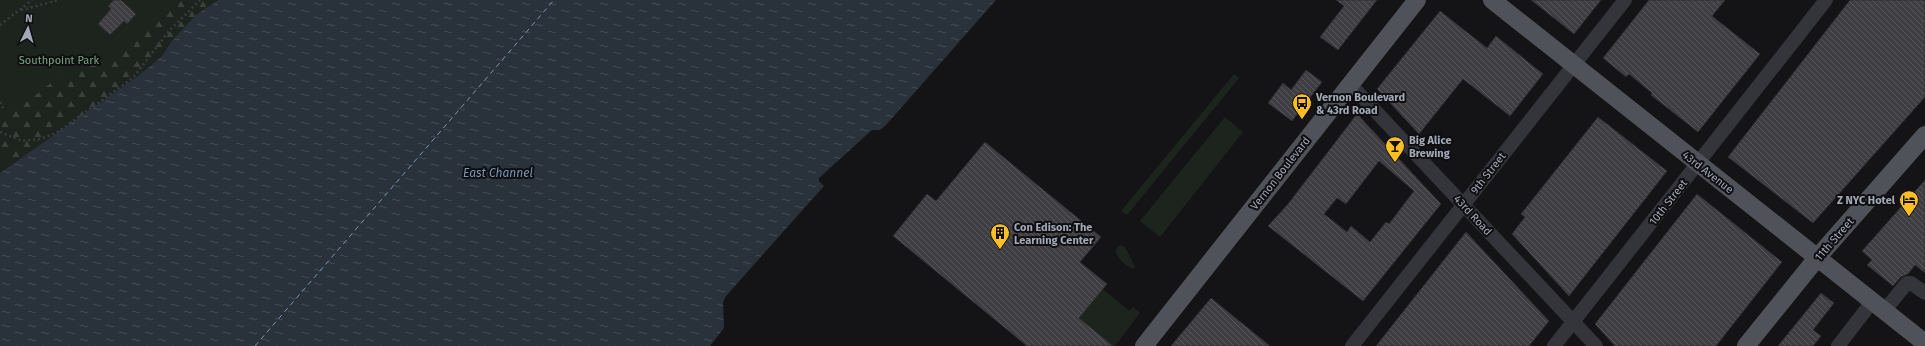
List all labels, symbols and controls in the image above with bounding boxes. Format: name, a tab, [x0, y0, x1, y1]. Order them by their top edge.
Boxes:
north arrow	[8, 8, 48, 48]
text: N	[25, 12, 33, 25]
park label: Southpoint Park	[19, 54, 100, 67]
place label: Vernon Boulevard & 43rd Road	[1315, 91, 1405, 117]
bus stop icon: Vernon Boulevard & 43rd Road	[1291, 92, 1313, 120]
street label: Vernon Boulevard	[1248, 134, 1313, 212]
place label: Big Alice Brewing	[1409, 134, 1452, 160]
bar icon: Big Alice Brewing	[1384, 135, 1406, 163]
street label: 43rd Avenue	[1680, 148, 1736, 196]
street label: 9th Street	[1468, 150, 1509, 197]
water label: East Channel	[463, 166, 533, 180]
street label: 10th Street	[1647, 177, 1690, 228]
hotel icon: Z NYC Hotel	[1898, 189, 1920, 217]
street label: 43rd Road	[1451, 193, 1494, 238]
place label: Z NYC Hotel	[1837, 194, 1896, 207]
street label: 11th Street	[1812, 215, 1857, 263]
place label: Con Edison: The Learning Center	[1014, 221, 1094, 247]
building icon: Con Edison: The Learning Center	[989, 222, 1011, 250]

